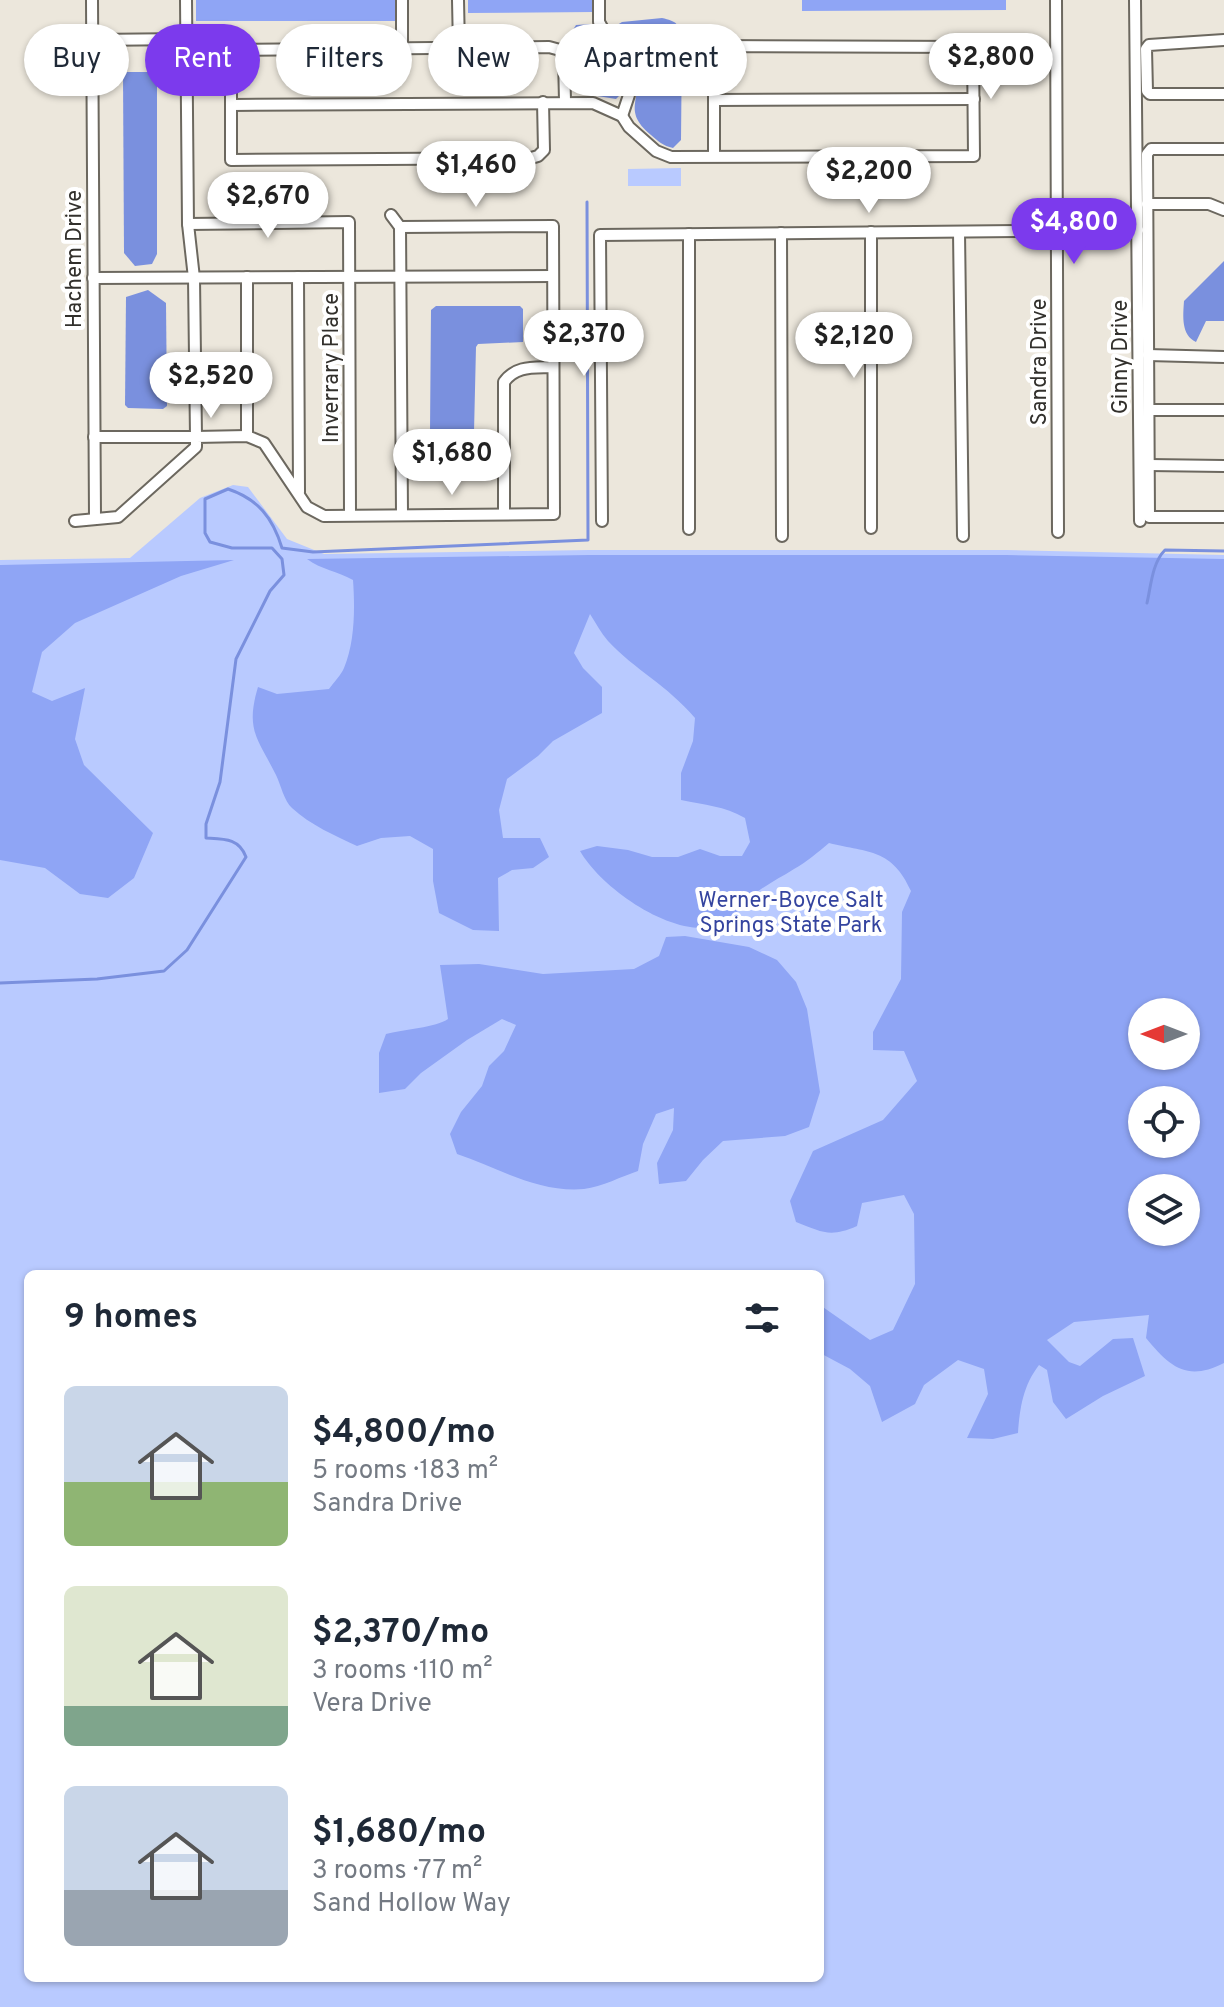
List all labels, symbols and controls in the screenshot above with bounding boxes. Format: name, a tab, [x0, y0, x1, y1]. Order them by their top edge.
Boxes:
chip: Buy	[24, 24, 129, 96]
chip: Rent	[145, 24, 260, 96]
chip: Filters	[276, 24, 412, 96]
chip: New	[428, 24, 539, 96]
chip: Apartment	[555, 24, 747, 96]
pin: $2,800	[926, 33, 1056, 101]
text: $2,800	[947, 42, 1035, 75]
pin: $1,460	[411, 141, 541, 209]
pin: $2,200	[804, 147, 934, 215]
text: $1,460	[435, 150, 517, 183]
text: $2,200	[825, 156, 913, 189]
pin: $2,670	[203, 172, 333, 240]
text: $2,670	[225, 181, 311, 214]
street label: Hachem Drive	[62, 190, 89, 328]
pin: $4,800	[1009, 198, 1139, 266]
text: $4,800	[1029, 207, 1119, 240]
street label: Inverrary Place	[319, 293, 346, 443]
street label: Sandra Drive	[1027, 298, 1054, 426]
street label: Ginny Drive	[1108, 300, 1135, 414]
pin: $2,370	[519, 310, 649, 378]
pin: $2,120	[789, 312, 919, 380]
text: $2,370	[542, 319, 626, 352]
text: $2,120	[813, 321, 895, 354]
pin: $2,520	[146, 352, 276, 420]
text: $2,520	[168, 361, 254, 394]
pin: $1,680	[387, 429, 517, 497]
text: $1,680	[411, 438, 493, 471]
park label: Werner-Boyce Salt Springs State Park	[698, 888, 884, 940]
north arrow	[1128, 998, 1200, 1070]
map controls	[1128, 998, 1200, 1246]
button: locate	[1128, 1086, 1200, 1158]
button: layers	[1128, 1174, 1200, 1246]
icon: filters	[740, 1296, 784, 1340]
text: 9 homes	[64, 1297, 198, 1340]
text: $4,800/mo	[312, 1412, 496, 1455]
icon: home	[128, 1418, 224, 1514]
text: 5 rooms · 183 m²	[312, 1455, 498, 1488]
text: Sandra Drive	[312, 1488, 462, 1521]
text: $2,370/mo	[312, 1612, 489, 1655]
icon: home	[128, 1618, 224, 1714]
text: 3 rooms · 110 m²	[312, 1655, 493, 1688]
text: Vera Drive	[312, 1688, 432, 1721]
text: $1,680/mo	[312, 1812, 486, 1855]
icon: home	[128, 1818, 224, 1914]
text: 3 rooms · 77 m²	[312, 1855, 482, 1888]
text: Sand Hollow Way	[312, 1888, 511, 1921]

